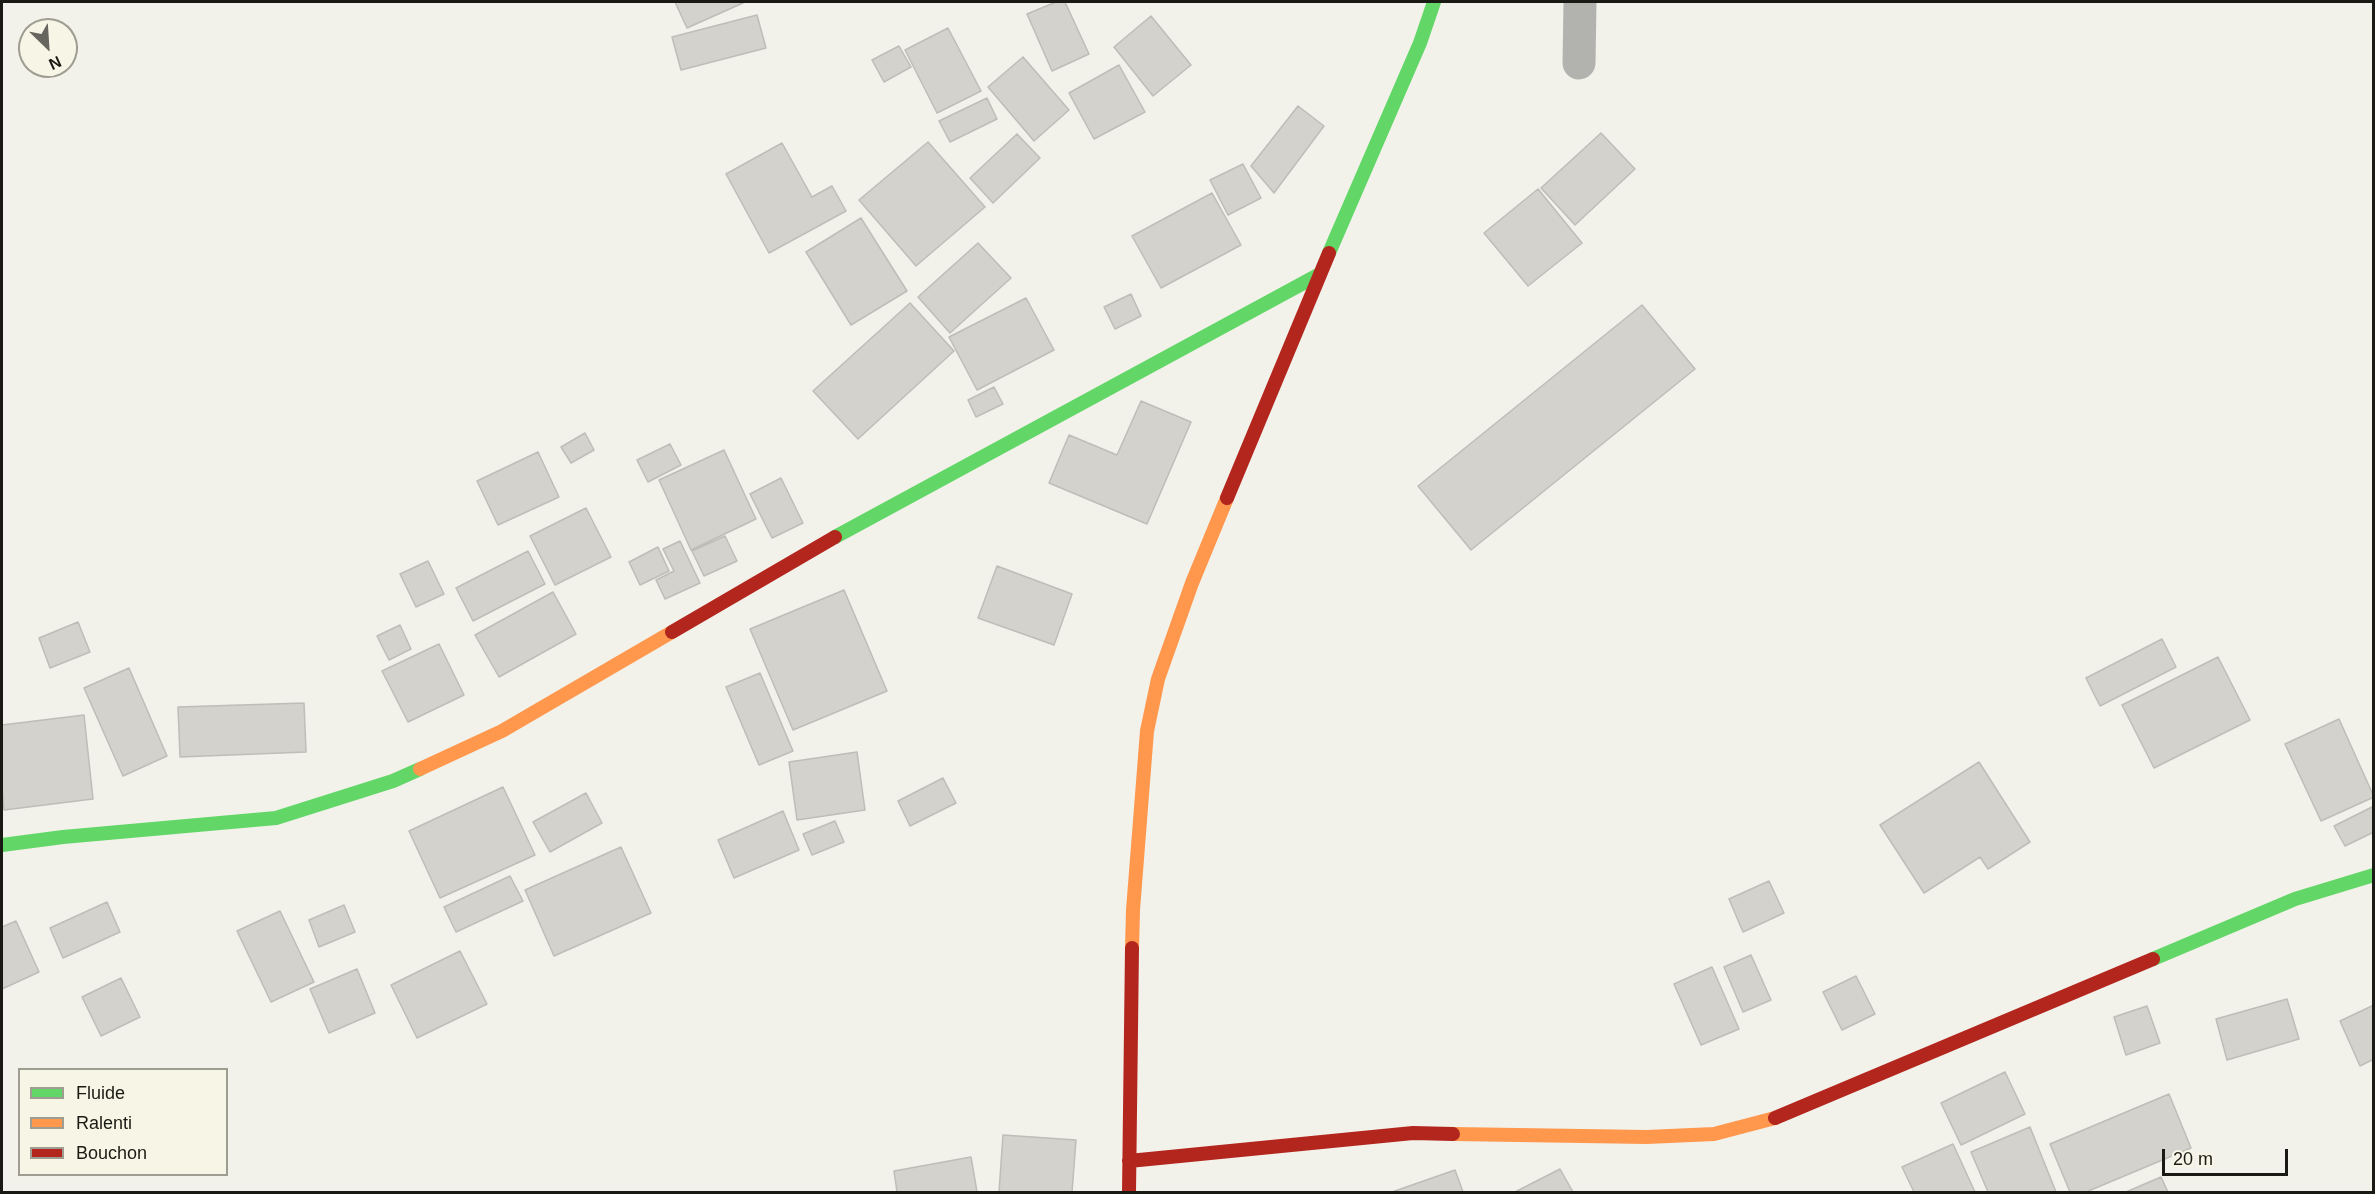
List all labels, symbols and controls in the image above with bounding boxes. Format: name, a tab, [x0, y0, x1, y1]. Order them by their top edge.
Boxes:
north arrow	[18, 18, 78, 78]
text: N	[46, 53, 64, 73]
legend	[18, 1068, 228, 1176]
text: Fluide	[76, 1083, 125, 1103]
text: Ralenti	[76, 1113, 132, 1133]
scale bar	[2165, 1137, 2291, 1175]
text: Bouchon	[76, 1143, 147, 1163]
text: 20 m	[2173, 1149, 2213, 1169]

